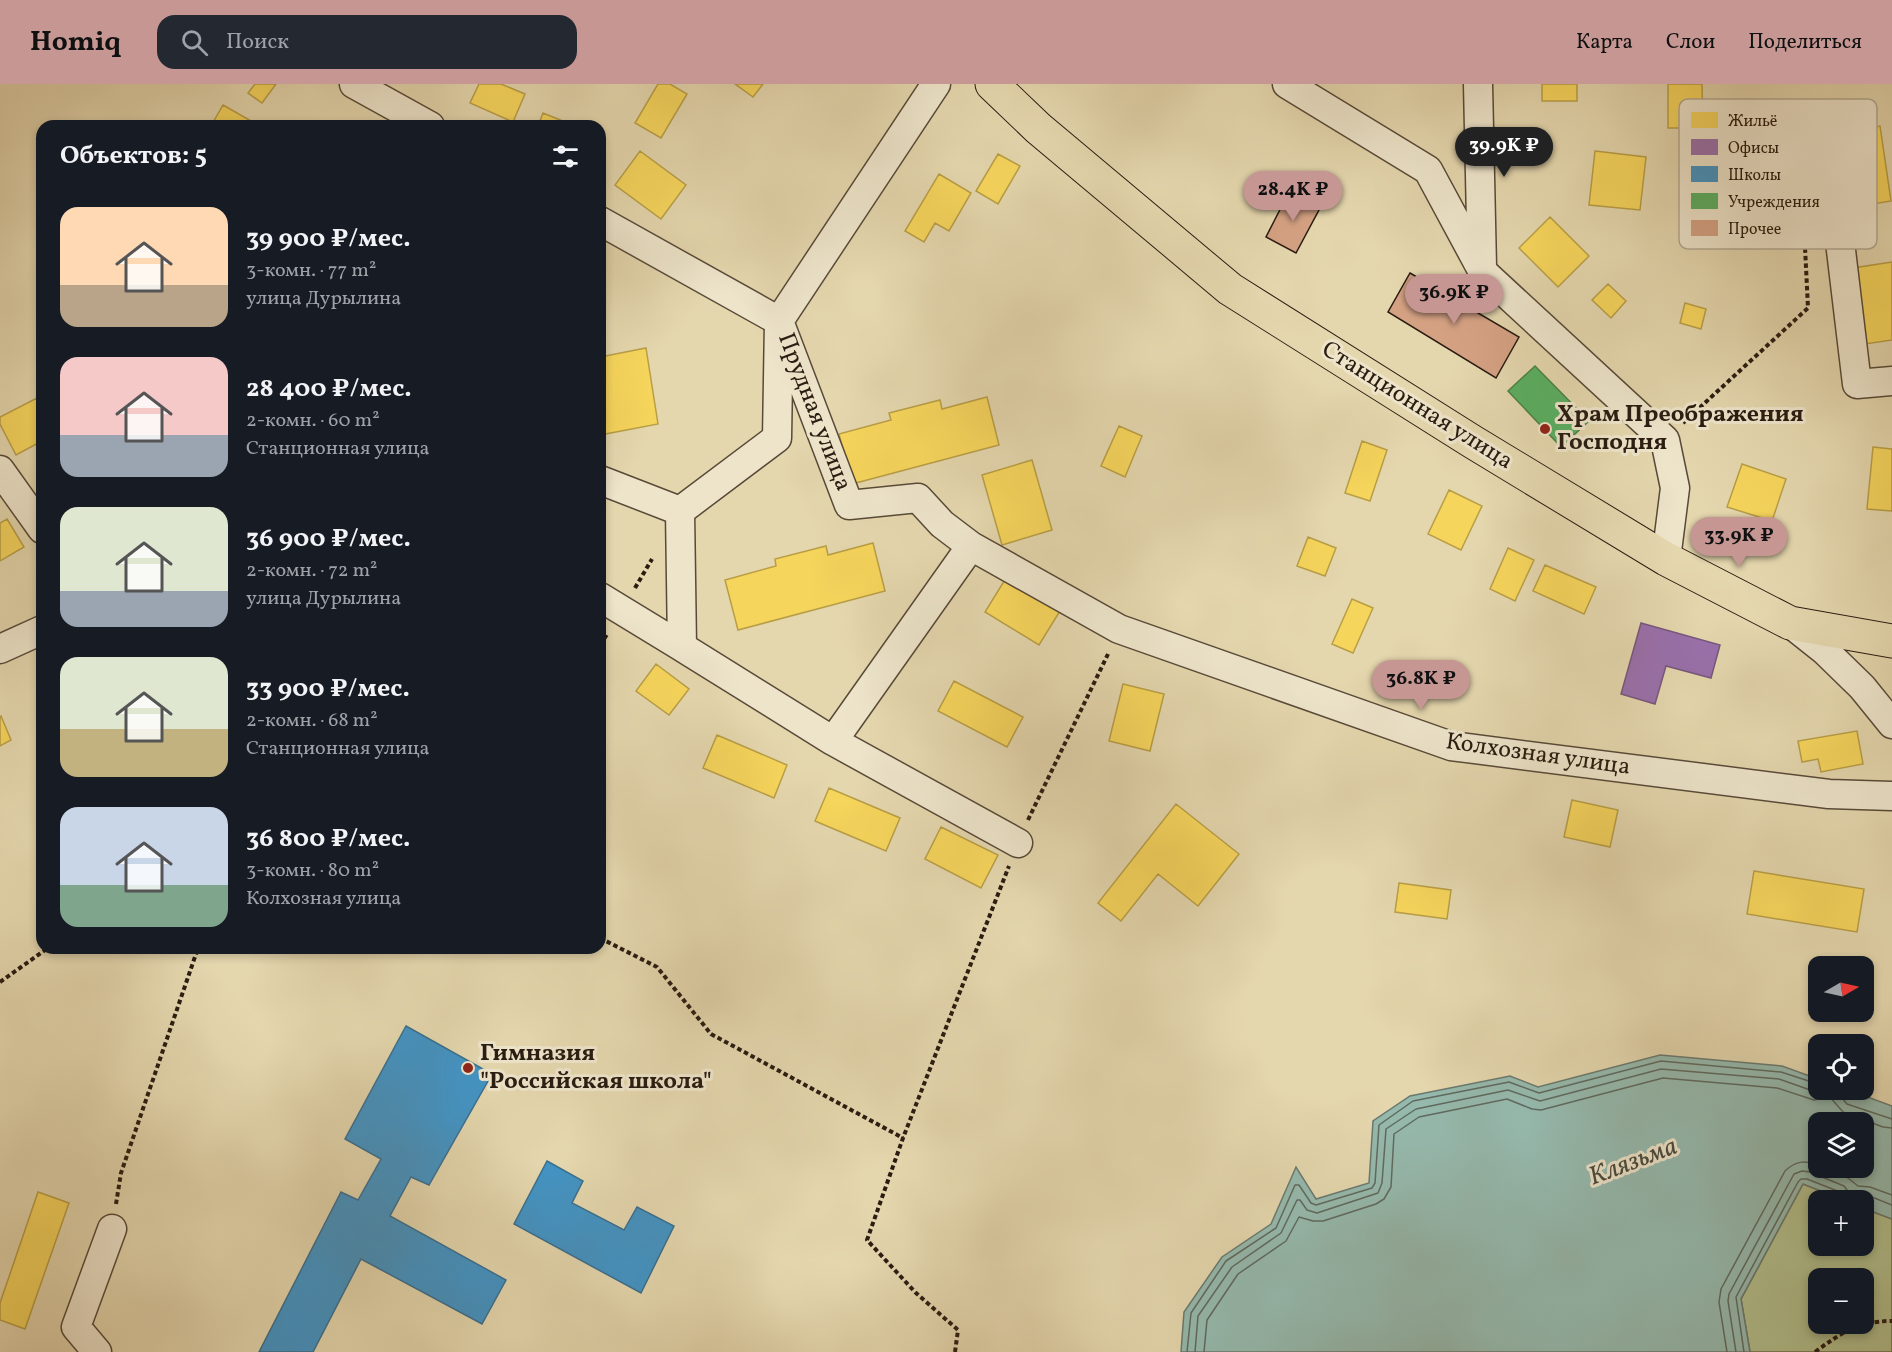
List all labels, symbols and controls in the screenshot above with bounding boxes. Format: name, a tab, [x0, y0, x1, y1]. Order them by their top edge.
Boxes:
search box	[157, 15, 577, 69]
text: Homiq	[30, 23, 121, 62]
icon: search	[178, 26, 211, 59]
text: Поиск	[226, 27, 289, 58]
text: Карта	[1576, 28, 1633, 57]
text: Слои	[1666, 28, 1715, 57]
text: Поделиться	[1748, 28, 1862, 57]
legend	[1679, 99, 1877, 249]
text: Жильё	[1728, 111, 1777, 133]
pin: 39.9K ₽	[1449, 127, 1559, 178]
text: 39.9K ₽	[1469, 132, 1539, 160]
text: Объектов: 5	[60, 138, 207, 174]
text: Офисы	[1728, 138, 1779, 160]
icon: filters	[549, 140, 582, 173]
text: Школы	[1728, 165, 1781, 187]
pin: 28.4K ₽	[1238, 171, 1348, 222]
text: 28.4K ₽	[1258, 176, 1329, 204]
text: Учреждения	[1728, 192, 1820, 214]
text: Прочее	[1728, 219, 1781, 241]
text: 39 900 ₽/мес.	[246, 221, 411, 257]
icon: home	[108, 231, 180, 303]
text: 3-комн. · 77 m²	[246, 257, 376, 285]
pin: 36.9K ₽	[1399, 274, 1509, 325]
text: 36.9K ₽	[1419, 279, 1489, 307]
text: улица Дурылина	[246, 285, 401, 313]
street label: Прудная улица	[768, 328, 860, 496]
street label: Станционная улица	[1315, 333, 1519, 479]
text: 28 400 ₽/мес.	[246, 371, 412, 407]
icon: home	[108, 381, 180, 453]
place label: Храм Преображения Господня	[1557, 398, 1804, 460]
text: 2-комн. · 60 m²	[246, 407, 380, 435]
marker: Храм Преображения Господня	[1538, 422, 1552, 436]
text: Станционная улица	[246, 435, 430, 463]
pin: 33.9K ₽	[1684, 517, 1794, 568]
text: 36 900 ₽/мес.	[246, 521, 411, 557]
text: 33.9K ₽	[1704, 522, 1774, 550]
icon: home	[108, 531, 180, 603]
text: 2-комн. · 72 m²	[246, 557, 377, 585]
text: улица Дурылина	[246, 585, 401, 613]
pin: 36.8K ₽	[1366, 660, 1476, 711]
text: 36.8K ₽	[1386, 665, 1456, 693]
text: 33 900 ₽/мес.	[246, 671, 410, 707]
icon: home	[108, 681, 180, 753]
text: 2-комн. · 68 m²	[246, 707, 378, 735]
street label: Колхозная улица	[1443, 725, 1633, 785]
text: Станционная улица	[246, 735, 430, 763]
text: 36 800 ₽/мес.	[246, 821, 410, 857]
icon: home	[108, 831, 180, 903]
text: 3-комн. · 80 m²	[246, 857, 379, 885]
text: Колхозная улица	[246, 885, 401, 913]
north arrow	[1808, 956, 1874, 1022]
map controls	[1808, 956, 1874, 1334]
button: locate	[1808, 1034, 1874, 1100]
place label: Гимназия "Российская школа"	[480, 1037, 712, 1099]
marker: Гимназия "Российская школа"	[461, 1061, 475, 1075]
button: layers	[1808, 1112, 1874, 1178]
water label: Клязьма	[1583, 1129, 1683, 1195]
button: +	[1808, 1190, 1874, 1256]
button: −	[1808, 1268, 1874, 1334]

